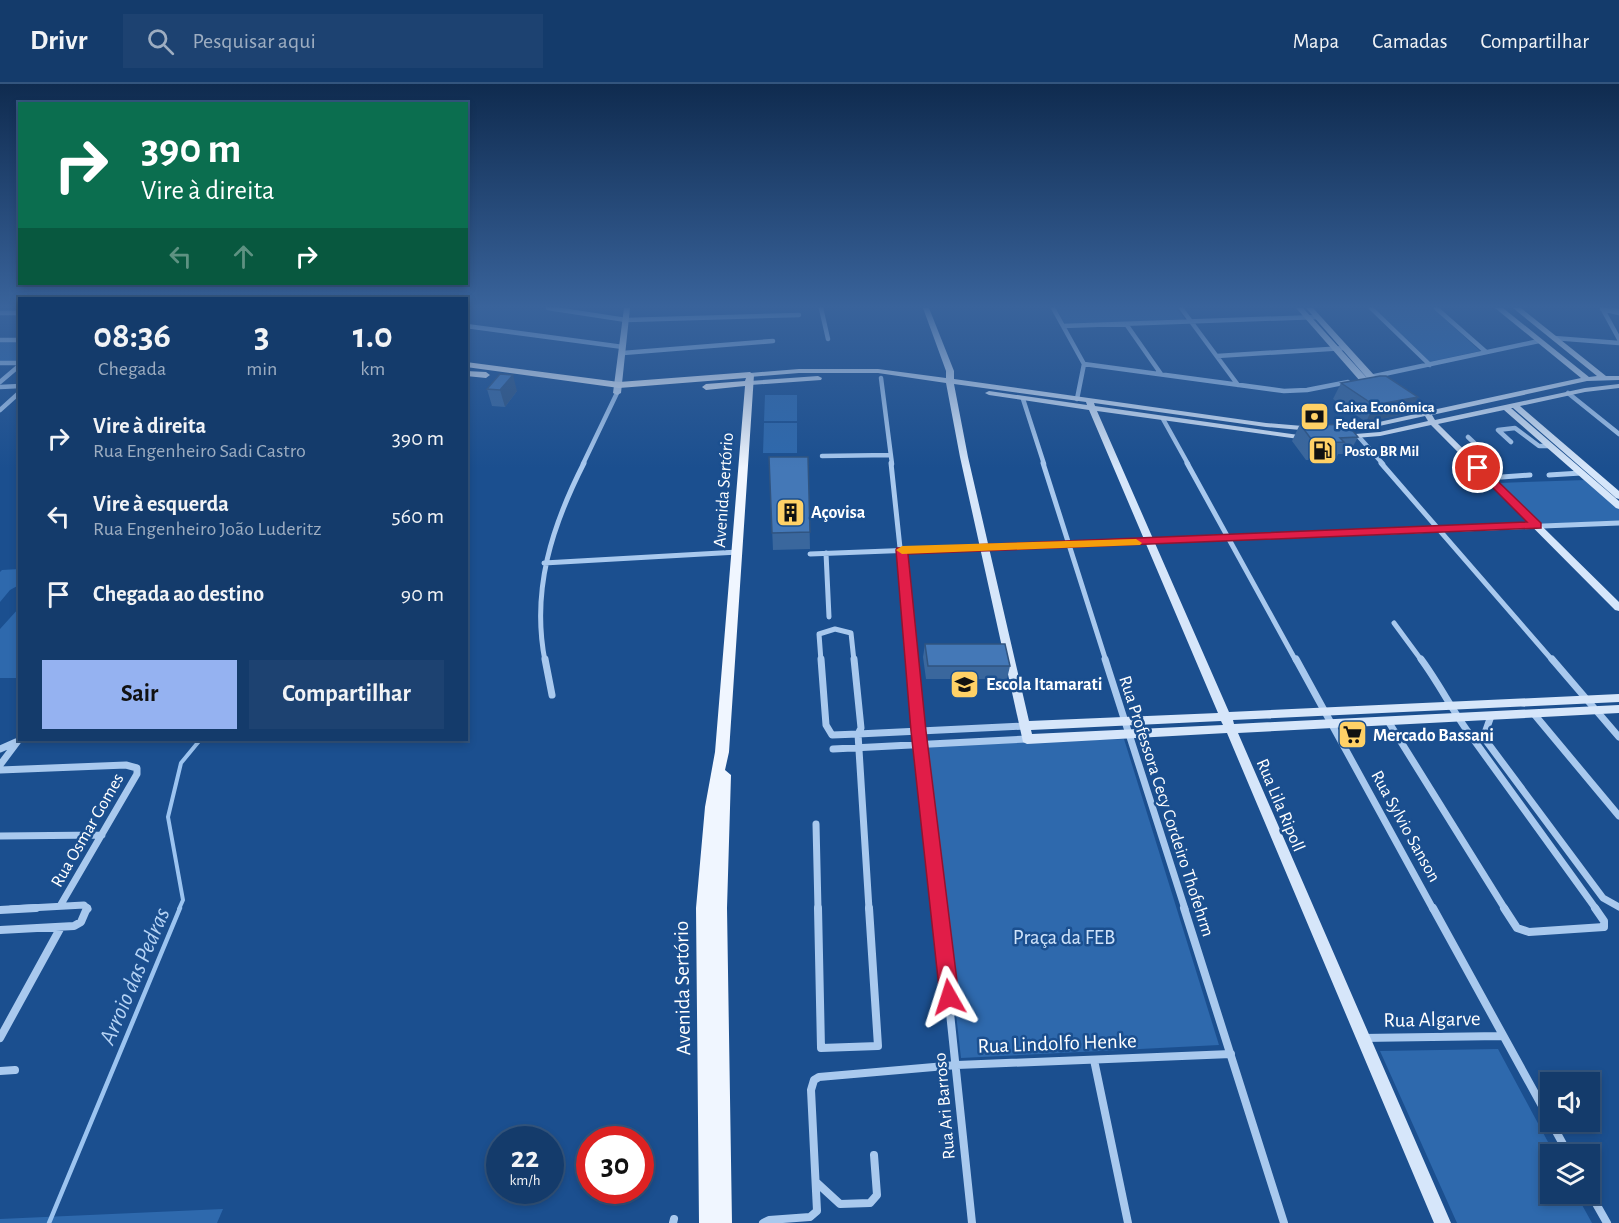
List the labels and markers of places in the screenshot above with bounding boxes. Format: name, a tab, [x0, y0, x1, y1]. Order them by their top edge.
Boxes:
bank icon: Caixa Econômica Federal	[1298, 400, 1330, 432]
place label: Caixa Econômica Federal	[1335, 400, 1435, 432]
fuel station icon: Posto BR Mil	[1307, 435, 1339, 467]
pin	[1452, 442, 1503, 493]
place label: Posto BR Mil	[1344, 444, 1419, 459]
building icon: Açovisa	[774, 496, 806, 528]
place label: Açovisa	[811, 504, 866, 522]
school or university icon: Escola Itamarati	[949, 668, 981, 700]
place label: Escola Itamarati	[986, 676, 1102, 694]
supermarket icon: Mercado Bassani	[1336, 719, 1368, 751]
place label: Mercado Bassani	[1373, 727, 1494, 745]

